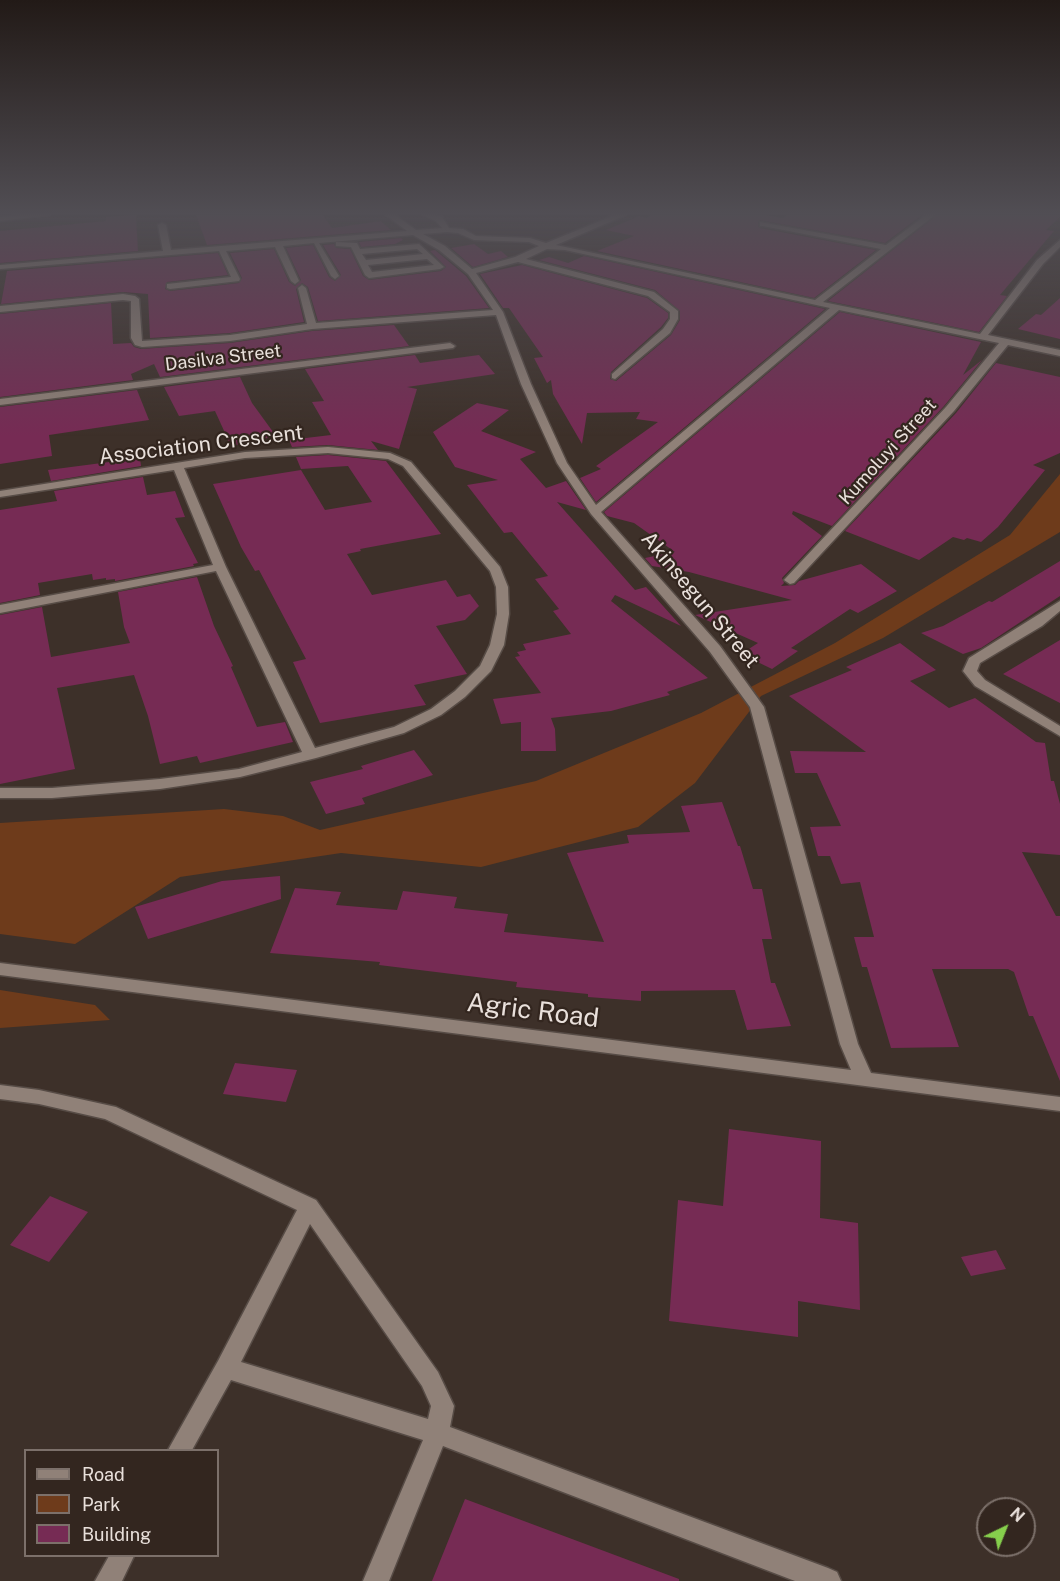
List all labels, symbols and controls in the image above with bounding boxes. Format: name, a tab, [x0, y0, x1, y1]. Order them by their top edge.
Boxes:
street label: Dasilva Street	[164, 340, 282, 376]
street label: Kumoluyi Street	[835, 395, 941, 509]
street label: Association Crescent	[97, 420, 305, 470]
street label: Akinsegun Street	[636, 527, 764, 673]
street label: Agric Road	[465, 987, 601, 1035]
legend	[24, 1449, 219, 1557]
text: Road	[82, 1464, 125, 1485]
text: Park	[82, 1494, 120, 1515]
north arrow	[976, 1497, 1036, 1557]
text: N	[1006, 1504, 1028, 1526]
text: Building	[82, 1524, 151, 1545]

